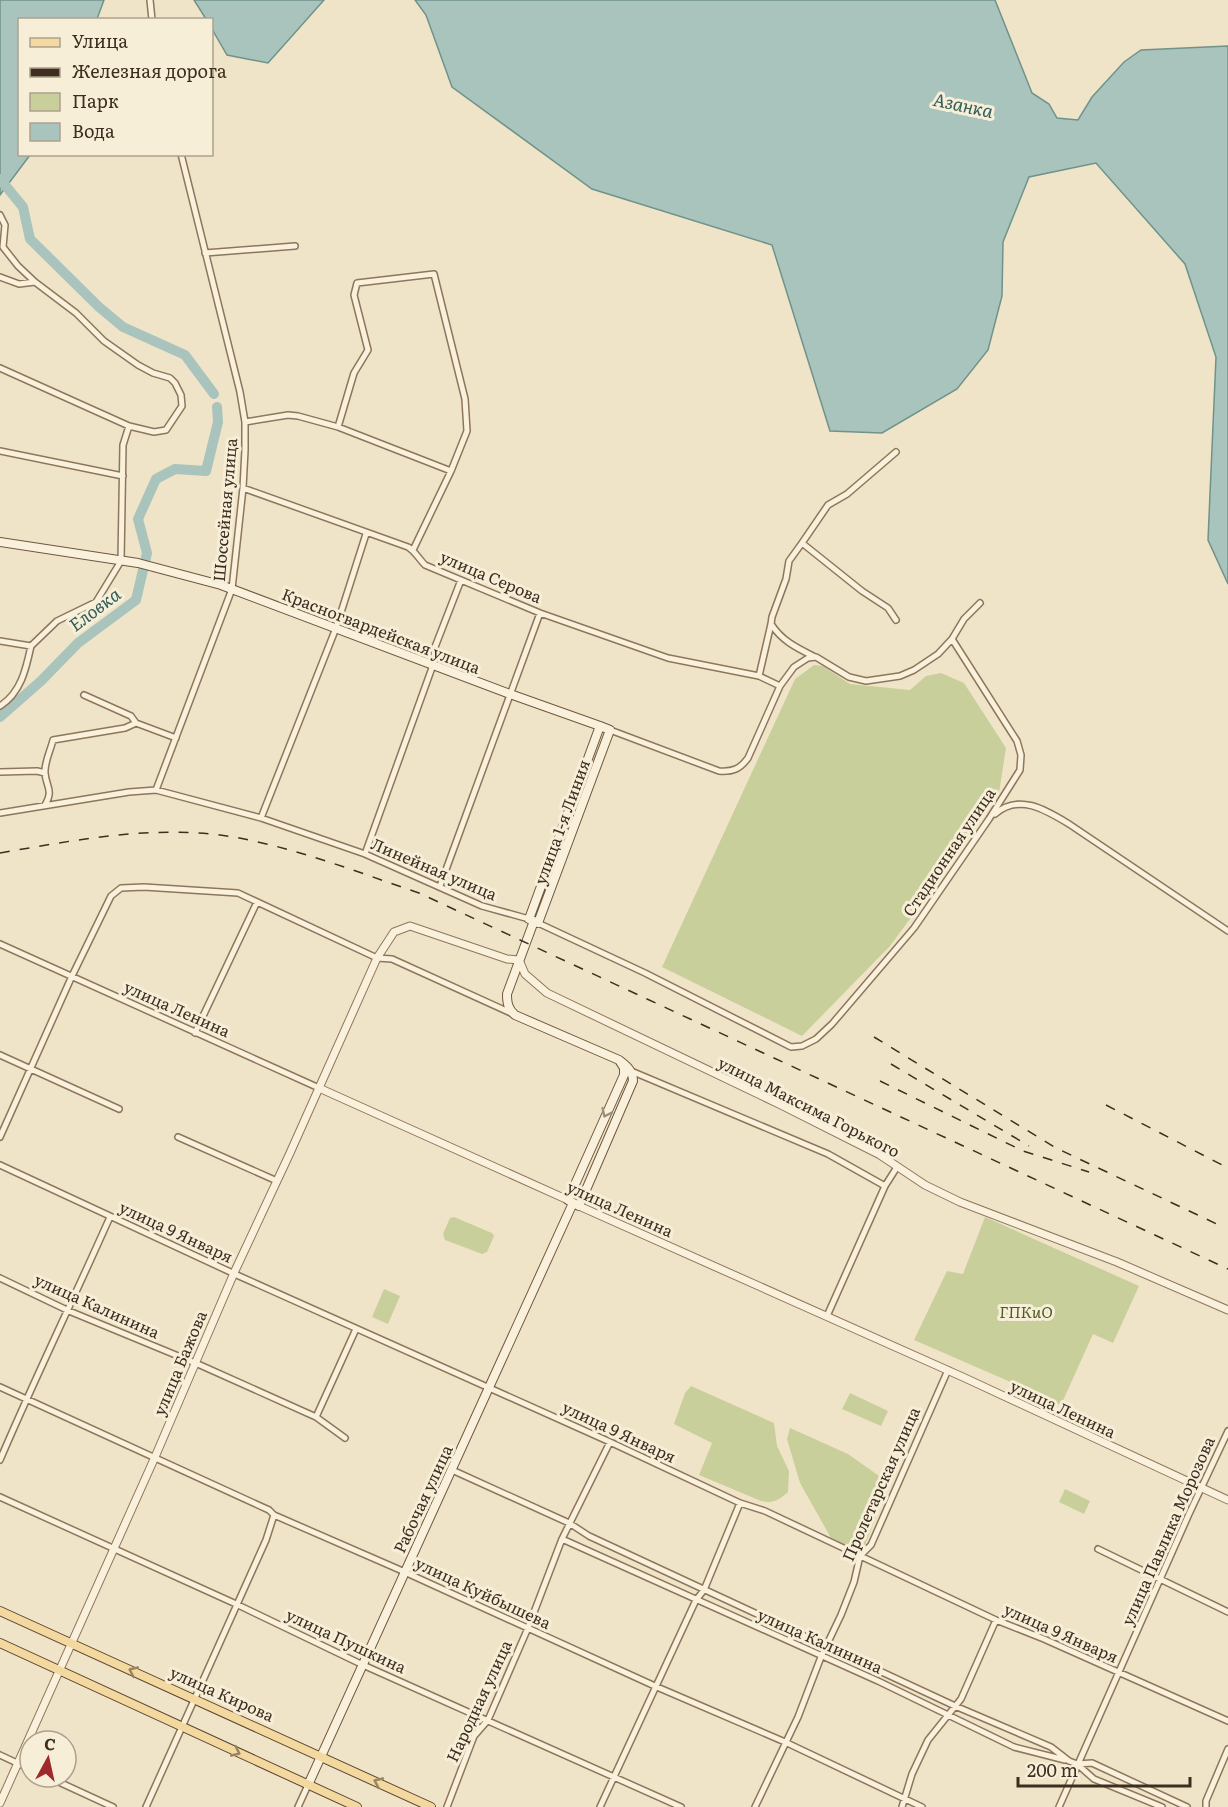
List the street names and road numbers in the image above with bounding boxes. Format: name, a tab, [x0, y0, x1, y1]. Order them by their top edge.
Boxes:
street label: Шоссейная улица	[206, 437, 242, 583]
street label: улица Серова	[437, 544, 546, 608]
street label: Красногвардейская улица	[279, 581, 484, 679]
street label: улица 1-я Линия	[527, 756, 595, 888]
street label: Стадионная улица	[896, 782, 1001, 921]
street label: Линейная улица	[368, 831, 501, 906]
street label: улица Ленина	[120, 974, 235, 1042]
street label: улица Максима Горького	[714, 1050, 905, 1163]
street label: улица Ленина	[563, 1174, 678, 1242]
street label: улица 9 Января	[116, 1194, 237, 1268]
street label: улица Калинина	[31, 1267, 164, 1344]
street label: улица Бажова	[146, 1306, 212, 1419]
street label: улица Ленина	[1007, 1373, 1121, 1443]
street label: улица 9 Января	[559, 1394, 680, 1468]
street label: Пролетарская улица	[835, 1402, 925, 1565]
street label: улица Павлика Морозова	[1114, 1432, 1220, 1629]
street label: Рабочая улица	[387, 1440, 458, 1557]
street label: улица Куйбышева	[412, 1550, 556, 1634]
street label: улица 9 Января	[1000, 1596, 1122, 1668]
street label: улица Пушкина	[282, 1602, 411, 1679]
street label: улица Калинина	[754, 1602, 887, 1679]
street label: Народная улица	[439, 1635, 517, 1766]
street label: улица Кирова	[167, 1659, 279, 1727]

